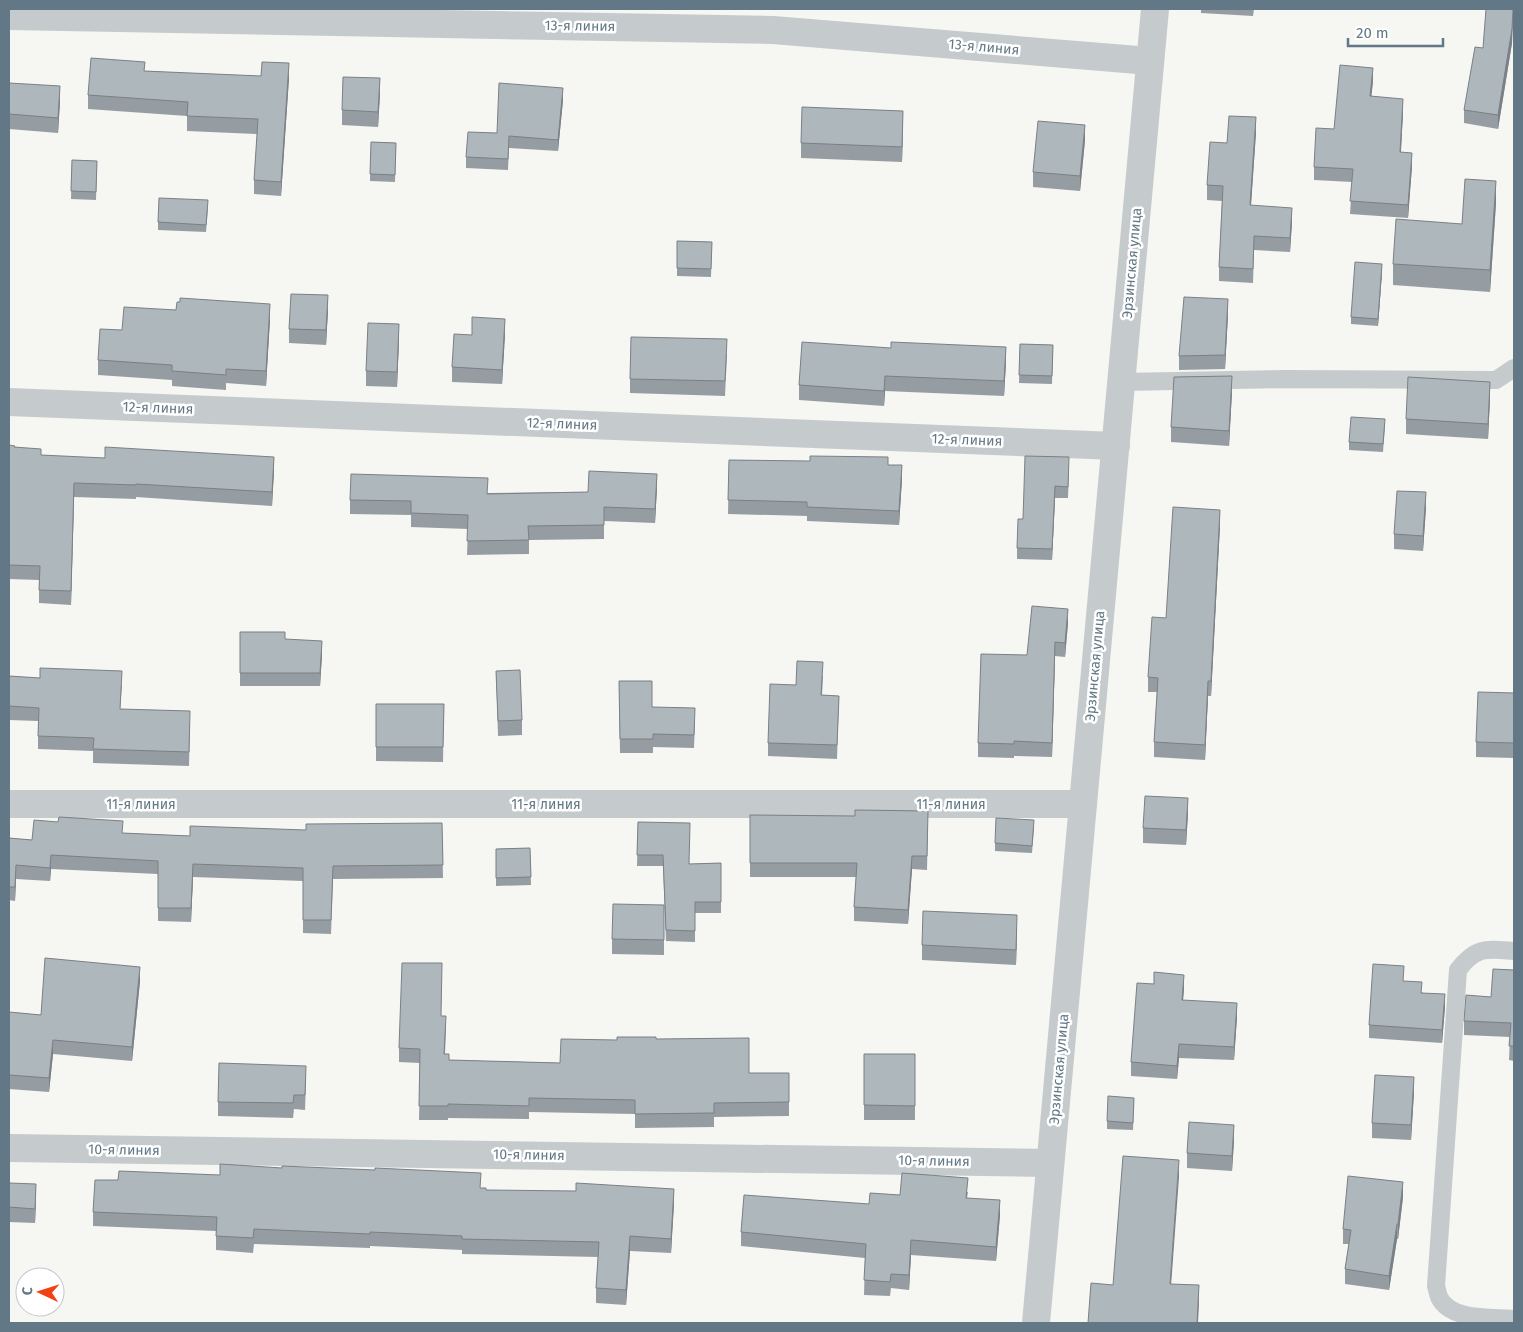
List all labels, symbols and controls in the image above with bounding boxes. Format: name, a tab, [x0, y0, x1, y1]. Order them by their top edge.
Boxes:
scale bar	[1348, 15, 1443, 47]
street label: 13-я линия	[544, 17, 616, 35]
text: 20 m	[1356, 24, 1389, 42]
street label: 13-я линия	[948, 35, 1020, 59]
street label: Эрзинская улица	[1119, 207, 1145, 319]
street label: 12-я линия	[122, 398, 194, 418]
street label: 12-я линия	[526, 414, 598, 434]
street label: 12-я линия	[931, 430, 1003, 450]
street label: Эрзинская улица	[1082, 610, 1108, 722]
street label: 11-я линия	[106, 796, 176, 813]
street label: 11-я линия	[511, 796, 581, 813]
street label: 11-я линия	[916, 796, 986, 813]
street label: Эрзинская улица	[1046, 1013, 1072, 1125]
street label: 10-я линия	[88, 1141, 160, 1159]
street label: 10-я линия	[493, 1146, 565, 1164]
street label: 10-я линия	[898, 1152, 970, 1170]
north arrow	[15, 1267, 65, 1317]
text: С	[19, 1287, 36, 1296]

